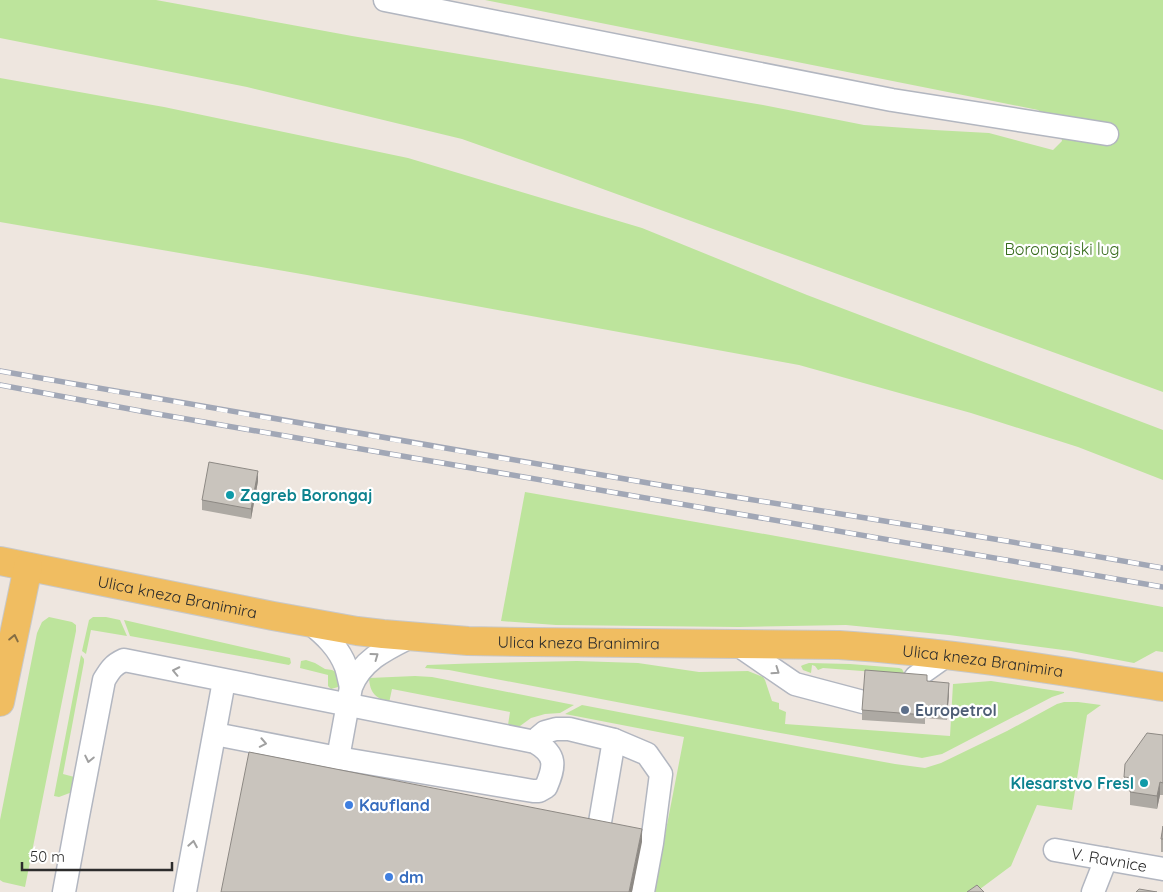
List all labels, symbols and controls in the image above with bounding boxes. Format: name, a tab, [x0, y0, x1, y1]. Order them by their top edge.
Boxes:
park label: Borongajski lug	[1004, 239, 1120, 259]
place label: Zagreb Borongaj	[240, 485, 372, 505]
marker: Zagreb Borongaj	[224, 489, 236, 501]
street label: Ulica kneza Branimira	[96, 571, 259, 623]
street label: Ulica kneza Branimira	[498, 632, 660, 653]
one-way arrow	[8, 633, 18, 642]
street label: Ulica kneza Branimira	[901, 640, 1065, 681]
one-way arrow	[369, 653, 379, 662]
one-way arrow	[770, 665, 779, 674]
one-way arrow	[172, 666, 181, 677]
place label: Europetrol	[915, 700, 997, 720]
marker: Europetrol	[899, 704, 911, 716]
one-way arrow	[258, 738, 267, 748]
one-way arrow	[84, 755, 94, 763]
place label: Klesarstvo Fresl	[1011, 773, 1134, 793]
marker: Klesarstvo Fresl	[1138, 777, 1150, 789]
place label: Kaufland	[359, 795, 430, 815]
marker: Kaufland	[343, 799, 355, 811]
scale bar	[22, 840, 172, 872]
one-way arrow	[188, 840, 198, 848]
street label: V. Ravnice	[1070, 843, 1149, 876]
text: 50 m	[30, 847, 65, 866]
place label: dm	[399, 867, 424, 887]
marker: dm	[383, 871, 395, 883]

